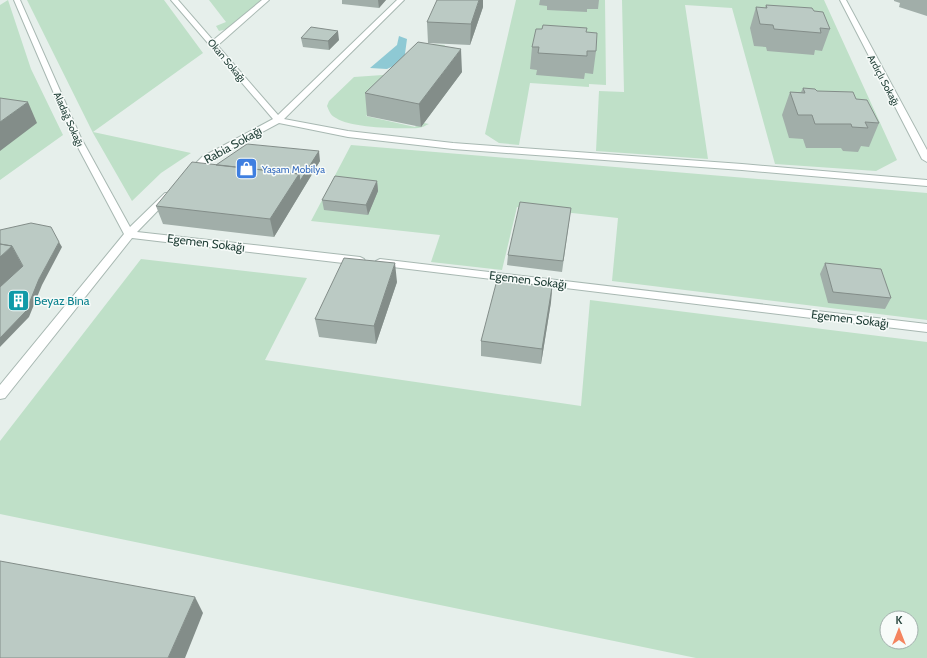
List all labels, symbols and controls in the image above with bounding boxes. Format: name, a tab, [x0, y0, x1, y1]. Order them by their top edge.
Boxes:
street label: Okan Sokağı	[205, 36, 248, 85]
street label: Ardıçlı Sokağı	[865, 53, 902, 108]
street label: Aladağ Sokağı	[51, 90, 86, 149]
street label: Rabia Sokağı	[201, 123, 264, 167]
shop icon: Yaşam Mobilya	[234, 156, 260, 182]
place label: Yaşam Mobilya	[261, 163, 325, 176]
street label: Egemen Sokağı	[166, 230, 246, 255]
street label: Egemen Sokağı	[488, 267, 568, 292]
building icon: Beyaz Bina	[5, 288, 31, 314]
place label: Beyaz Bina	[34, 293, 90, 308]
street label: Egemen Sokağı	[810, 306, 890, 331]
north arrow	[879, 610, 919, 650]
text: K	[896, 613, 903, 627]

